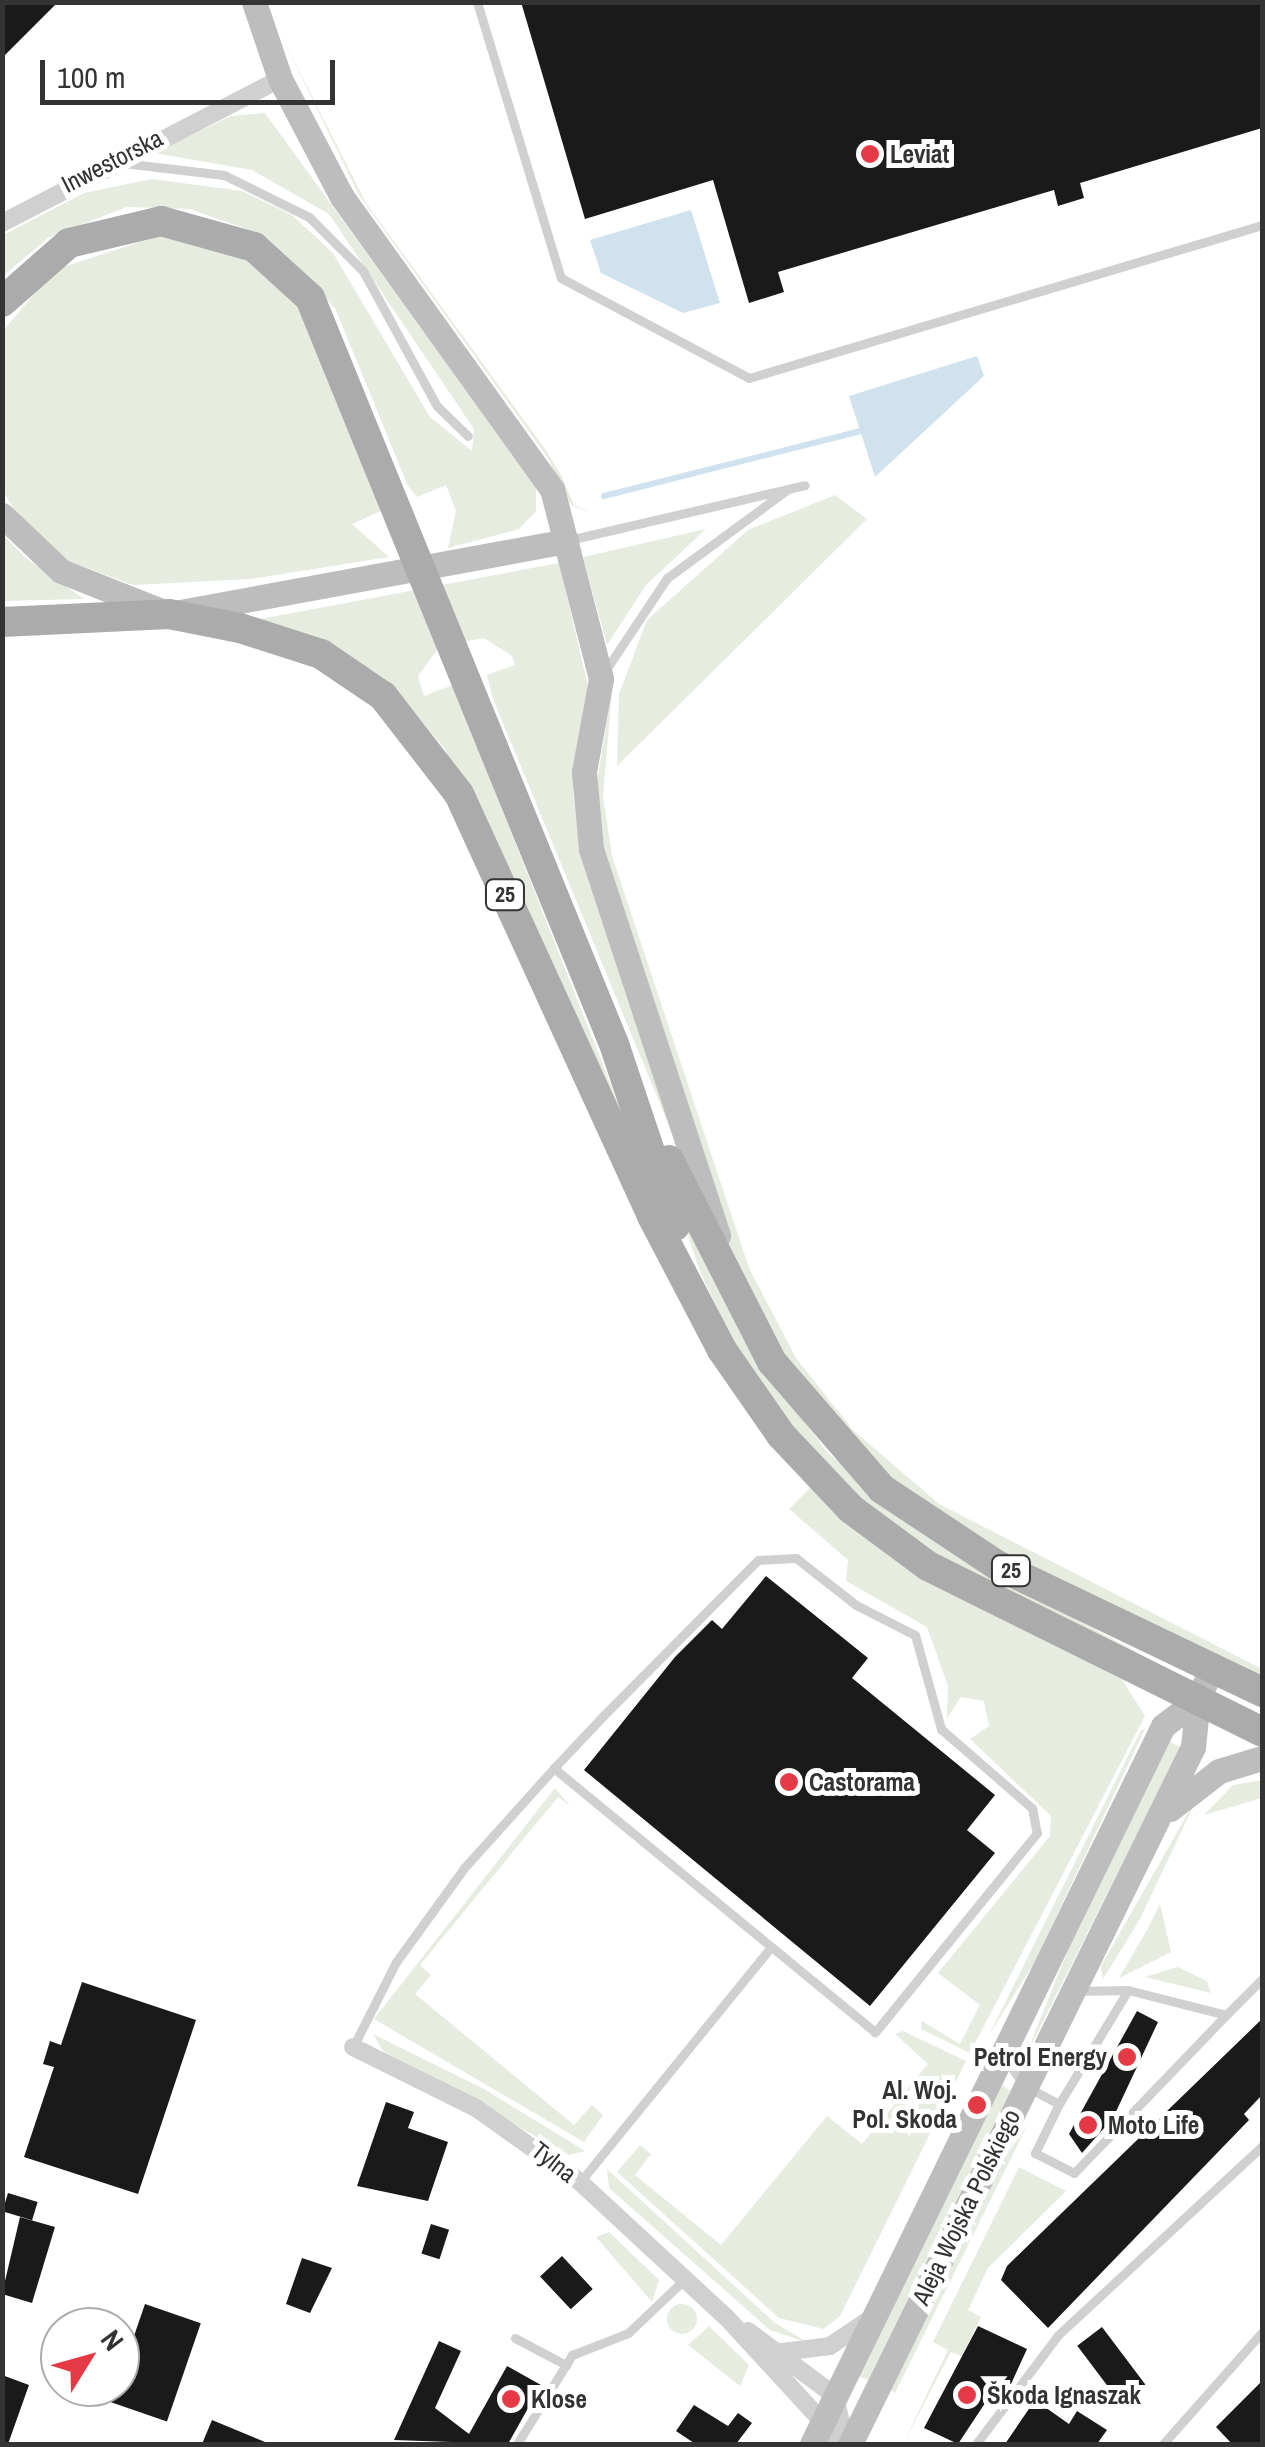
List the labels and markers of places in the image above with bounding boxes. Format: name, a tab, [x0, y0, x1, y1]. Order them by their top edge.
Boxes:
place label: Leviat	[890, 139, 949, 169]
marker: Leviat	[859, 143, 881, 165]
place label: Castorama	[809, 1767, 915, 1797]
marker: Castorama	[778, 1771, 800, 1793]
place label: Petrol Energy	[974, 2042, 1107, 2072]
marker: Petrol Energy	[1116, 2046, 1138, 2068]
place label: Al. Woj. Pol. Skoda	[852, 2076, 957, 2135]
marker: Al. Woj. Pol. Skoda	[966, 2094, 988, 2116]
place label: Moto Life	[1108, 2110, 1199, 2140]
marker: Moto Life	[1077, 2114, 1099, 2136]
place label: Škoda Ignaszak	[987, 2380, 1141, 2410]
place label: Klose	[531, 2384, 587, 2414]
marker: Škoda Ignaszak	[956, 2384, 978, 2406]
marker: Klose	[500, 2388, 522, 2410]

